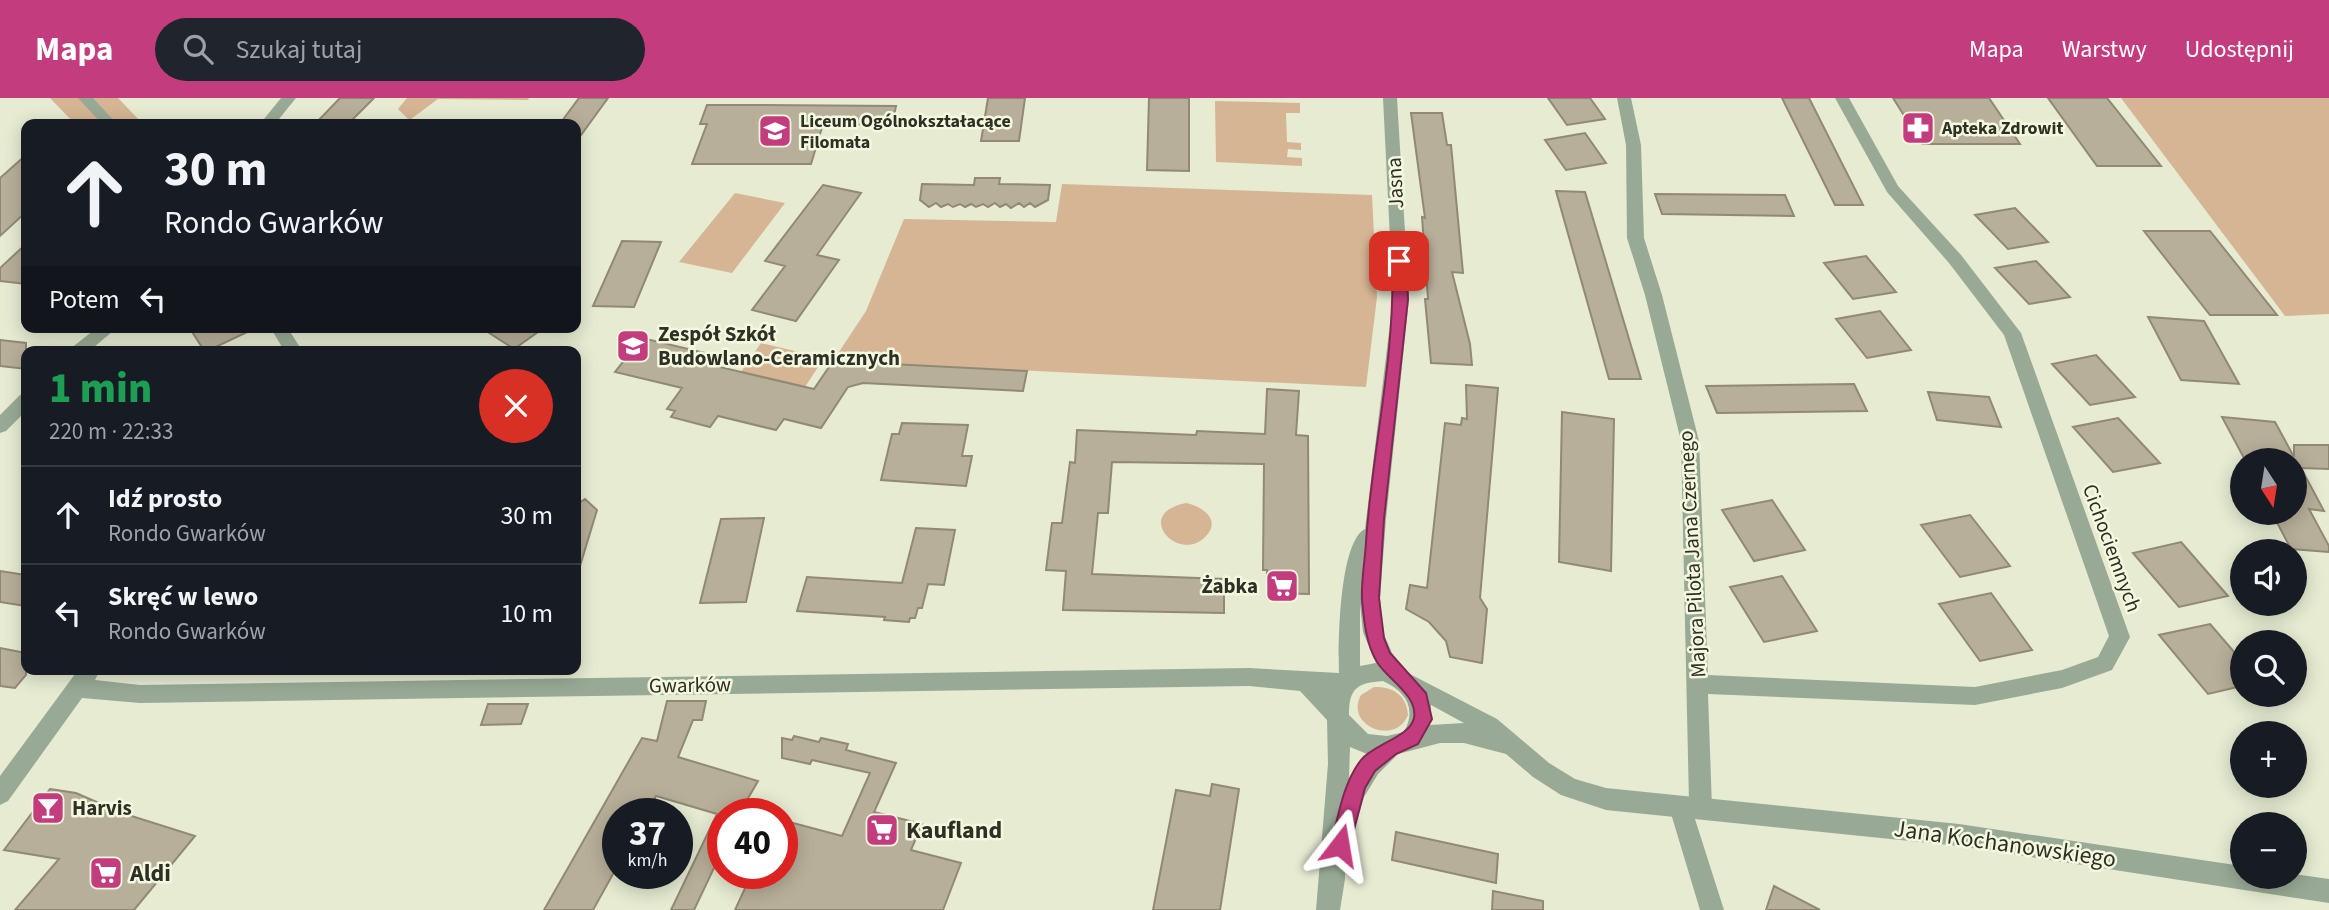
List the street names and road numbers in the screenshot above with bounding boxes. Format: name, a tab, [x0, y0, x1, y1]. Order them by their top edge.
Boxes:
street label: Jasna	[1379, 156, 1411, 210]
street label: Majora Pilota Jana Czernego	[1671, 430, 1713, 678]
street label: Cichociemnych	[2075, 480, 2149, 616]
street label: Gwarków	[649, 669, 731, 701]
street label: Jana Kochanowskiego	[1892, 811, 2118, 877]

